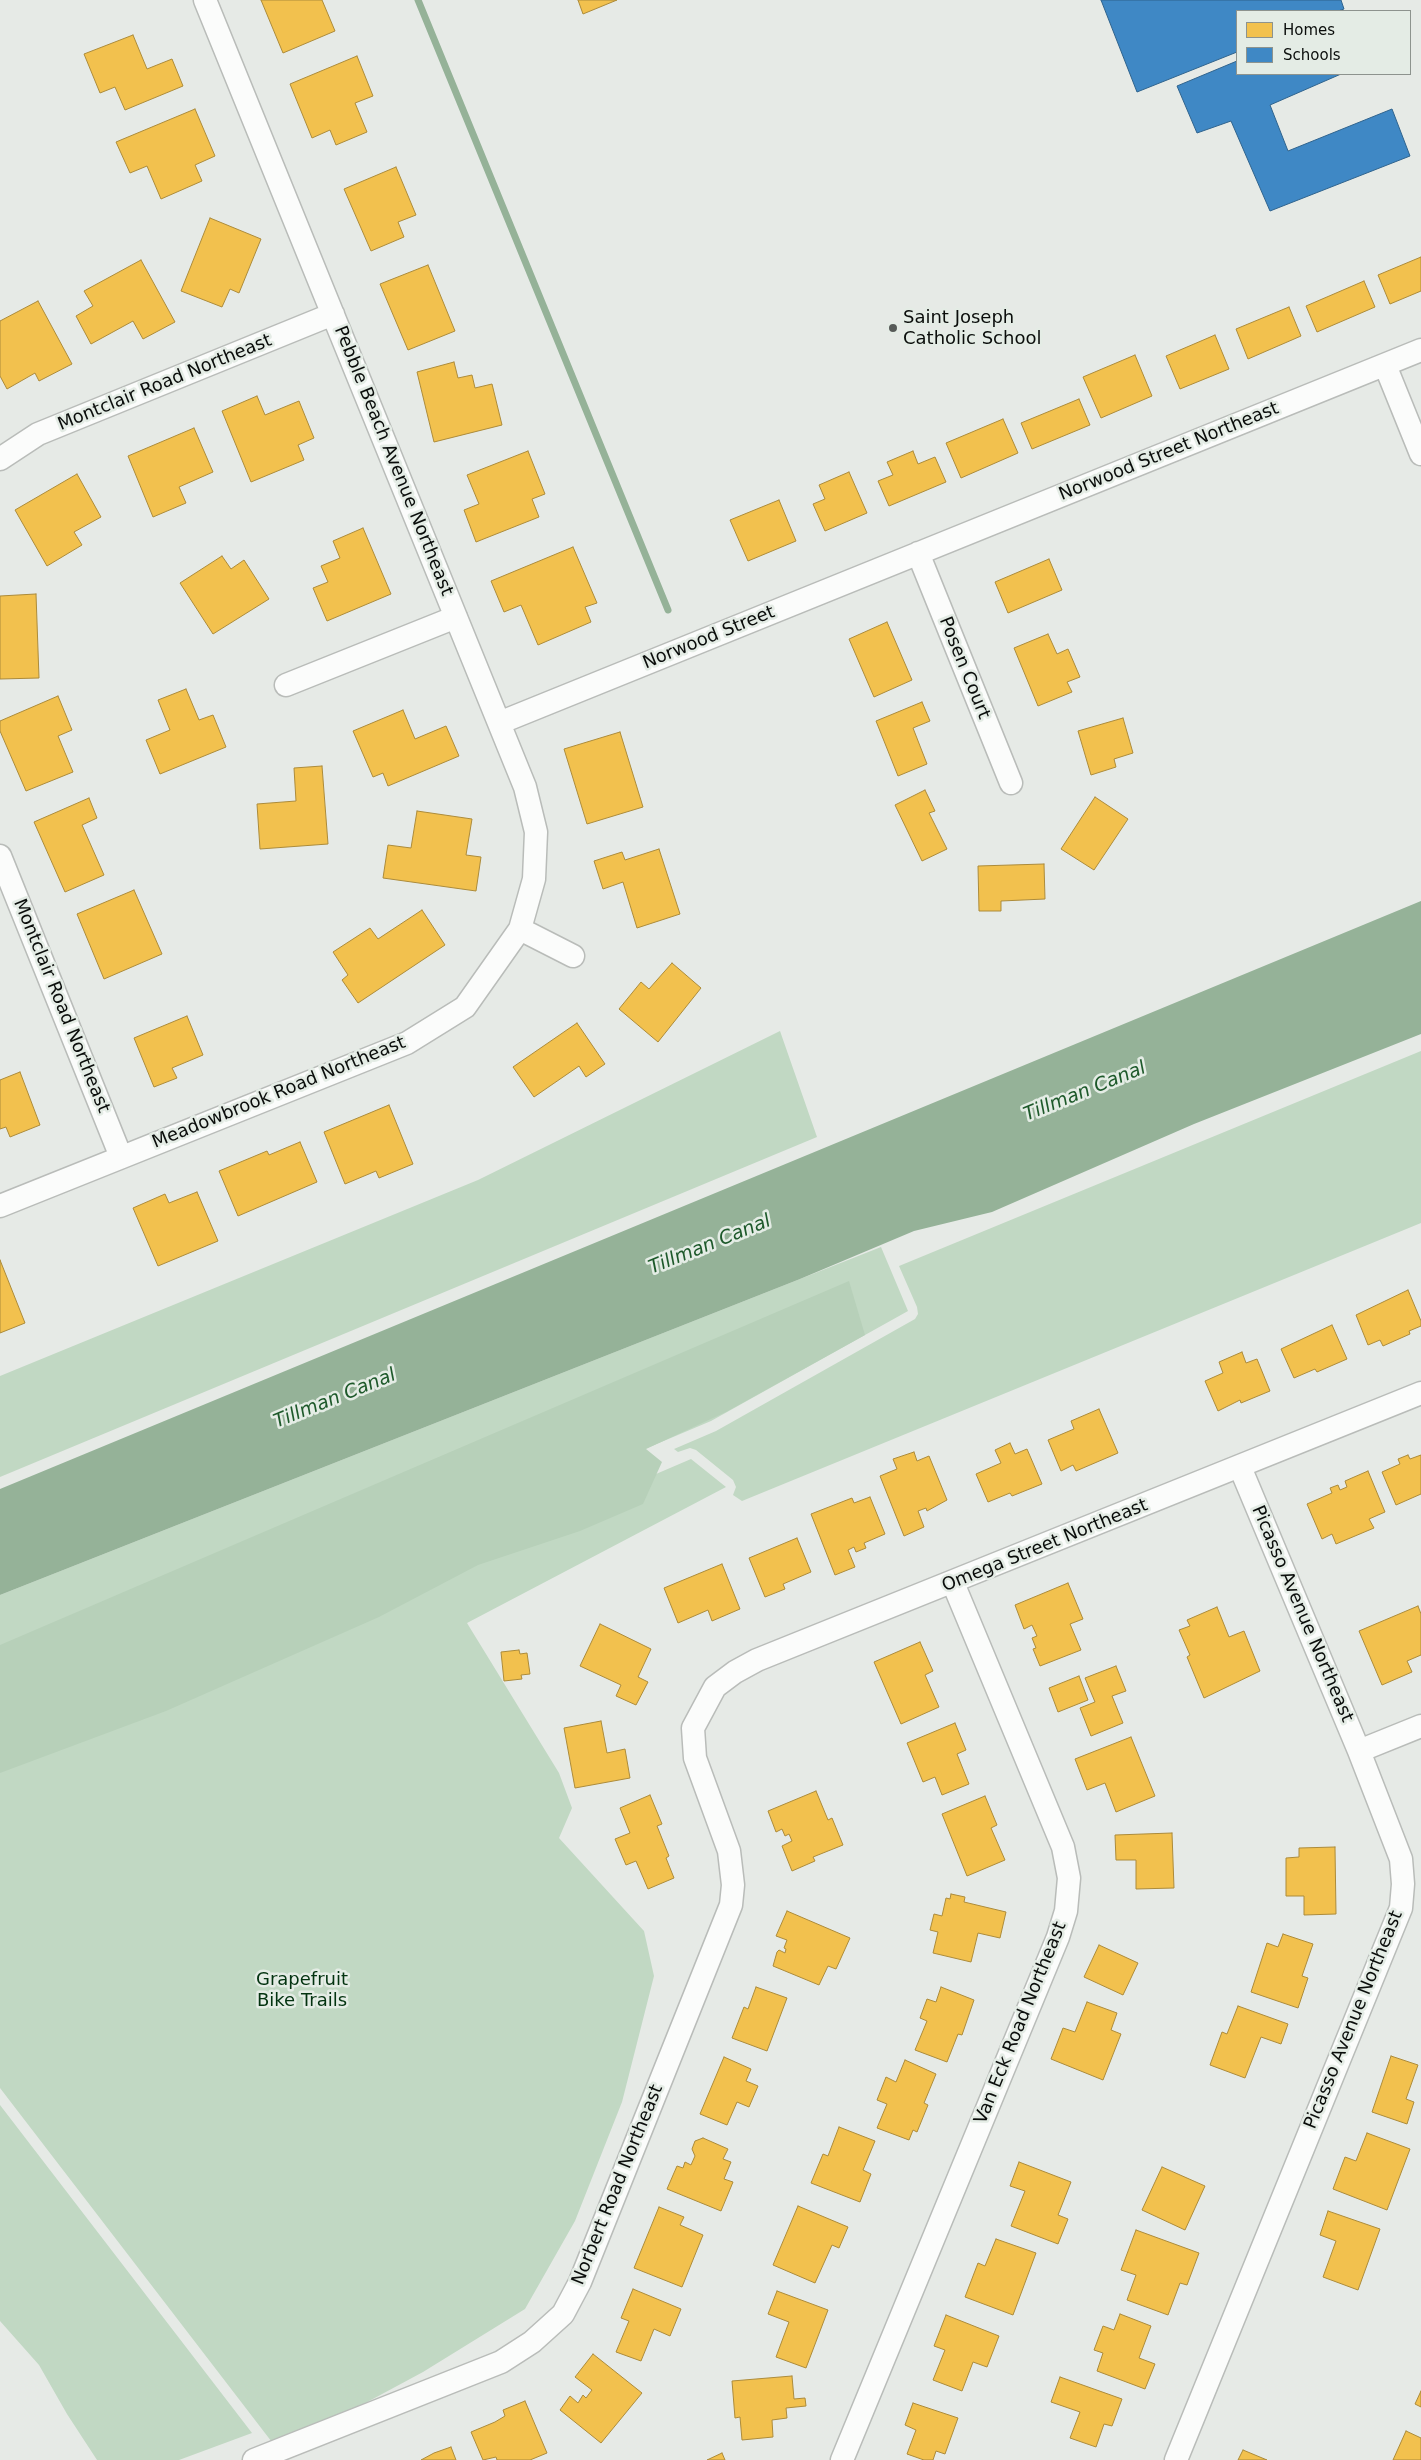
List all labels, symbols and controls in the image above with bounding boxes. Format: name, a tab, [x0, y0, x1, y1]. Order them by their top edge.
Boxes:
legend	[1236, 10, 1411, 75]
text: Homes	[1283, 21, 1335, 39]
text: Schools	[1283, 46, 1341, 64]
place label: Saint Joseph Catholic School	[903, 307, 1041, 350]
marker: Saint Joseph Catholic School	[887, 322, 899, 334]
street label: Pebble Beach Avenue Northeast	[329, 323, 457, 599]
street label: Montclair Road Northeast	[55, 330, 275, 436]
street label: Norwood Street Northeast	[1056, 398, 1282, 506]
street label: Norwood Street	[640, 602, 778, 674]
street label: Posen Court	[934, 614, 994, 722]
street label: Montclair Road Northeast	[8, 896, 114, 1116]
street label: Meadowbrook Road Northeast	[149, 1032, 409, 1154]
water label: Tillman Canal	[1021, 1057, 1149, 1127]
water label: Tillman Canal	[646, 1210, 774, 1280]
water label: Tillman Canal	[271, 1364, 399, 1434]
street label: Omega Street Northeast	[939, 1495, 1151, 1597]
street label: Picasso Avenue Northeast	[1246, 1502, 1358, 1726]
street label: Picasso Avenue Northeast	[1300, 1908, 1408, 2132]
street label: Van Eck Road Northeast	[970, 1919, 1072, 2127]
park label: Grapefruit Bike Trails	[256, 1969, 348, 2012]
street label: Norbert Road Northeast	[568, 2082, 668, 2288]

